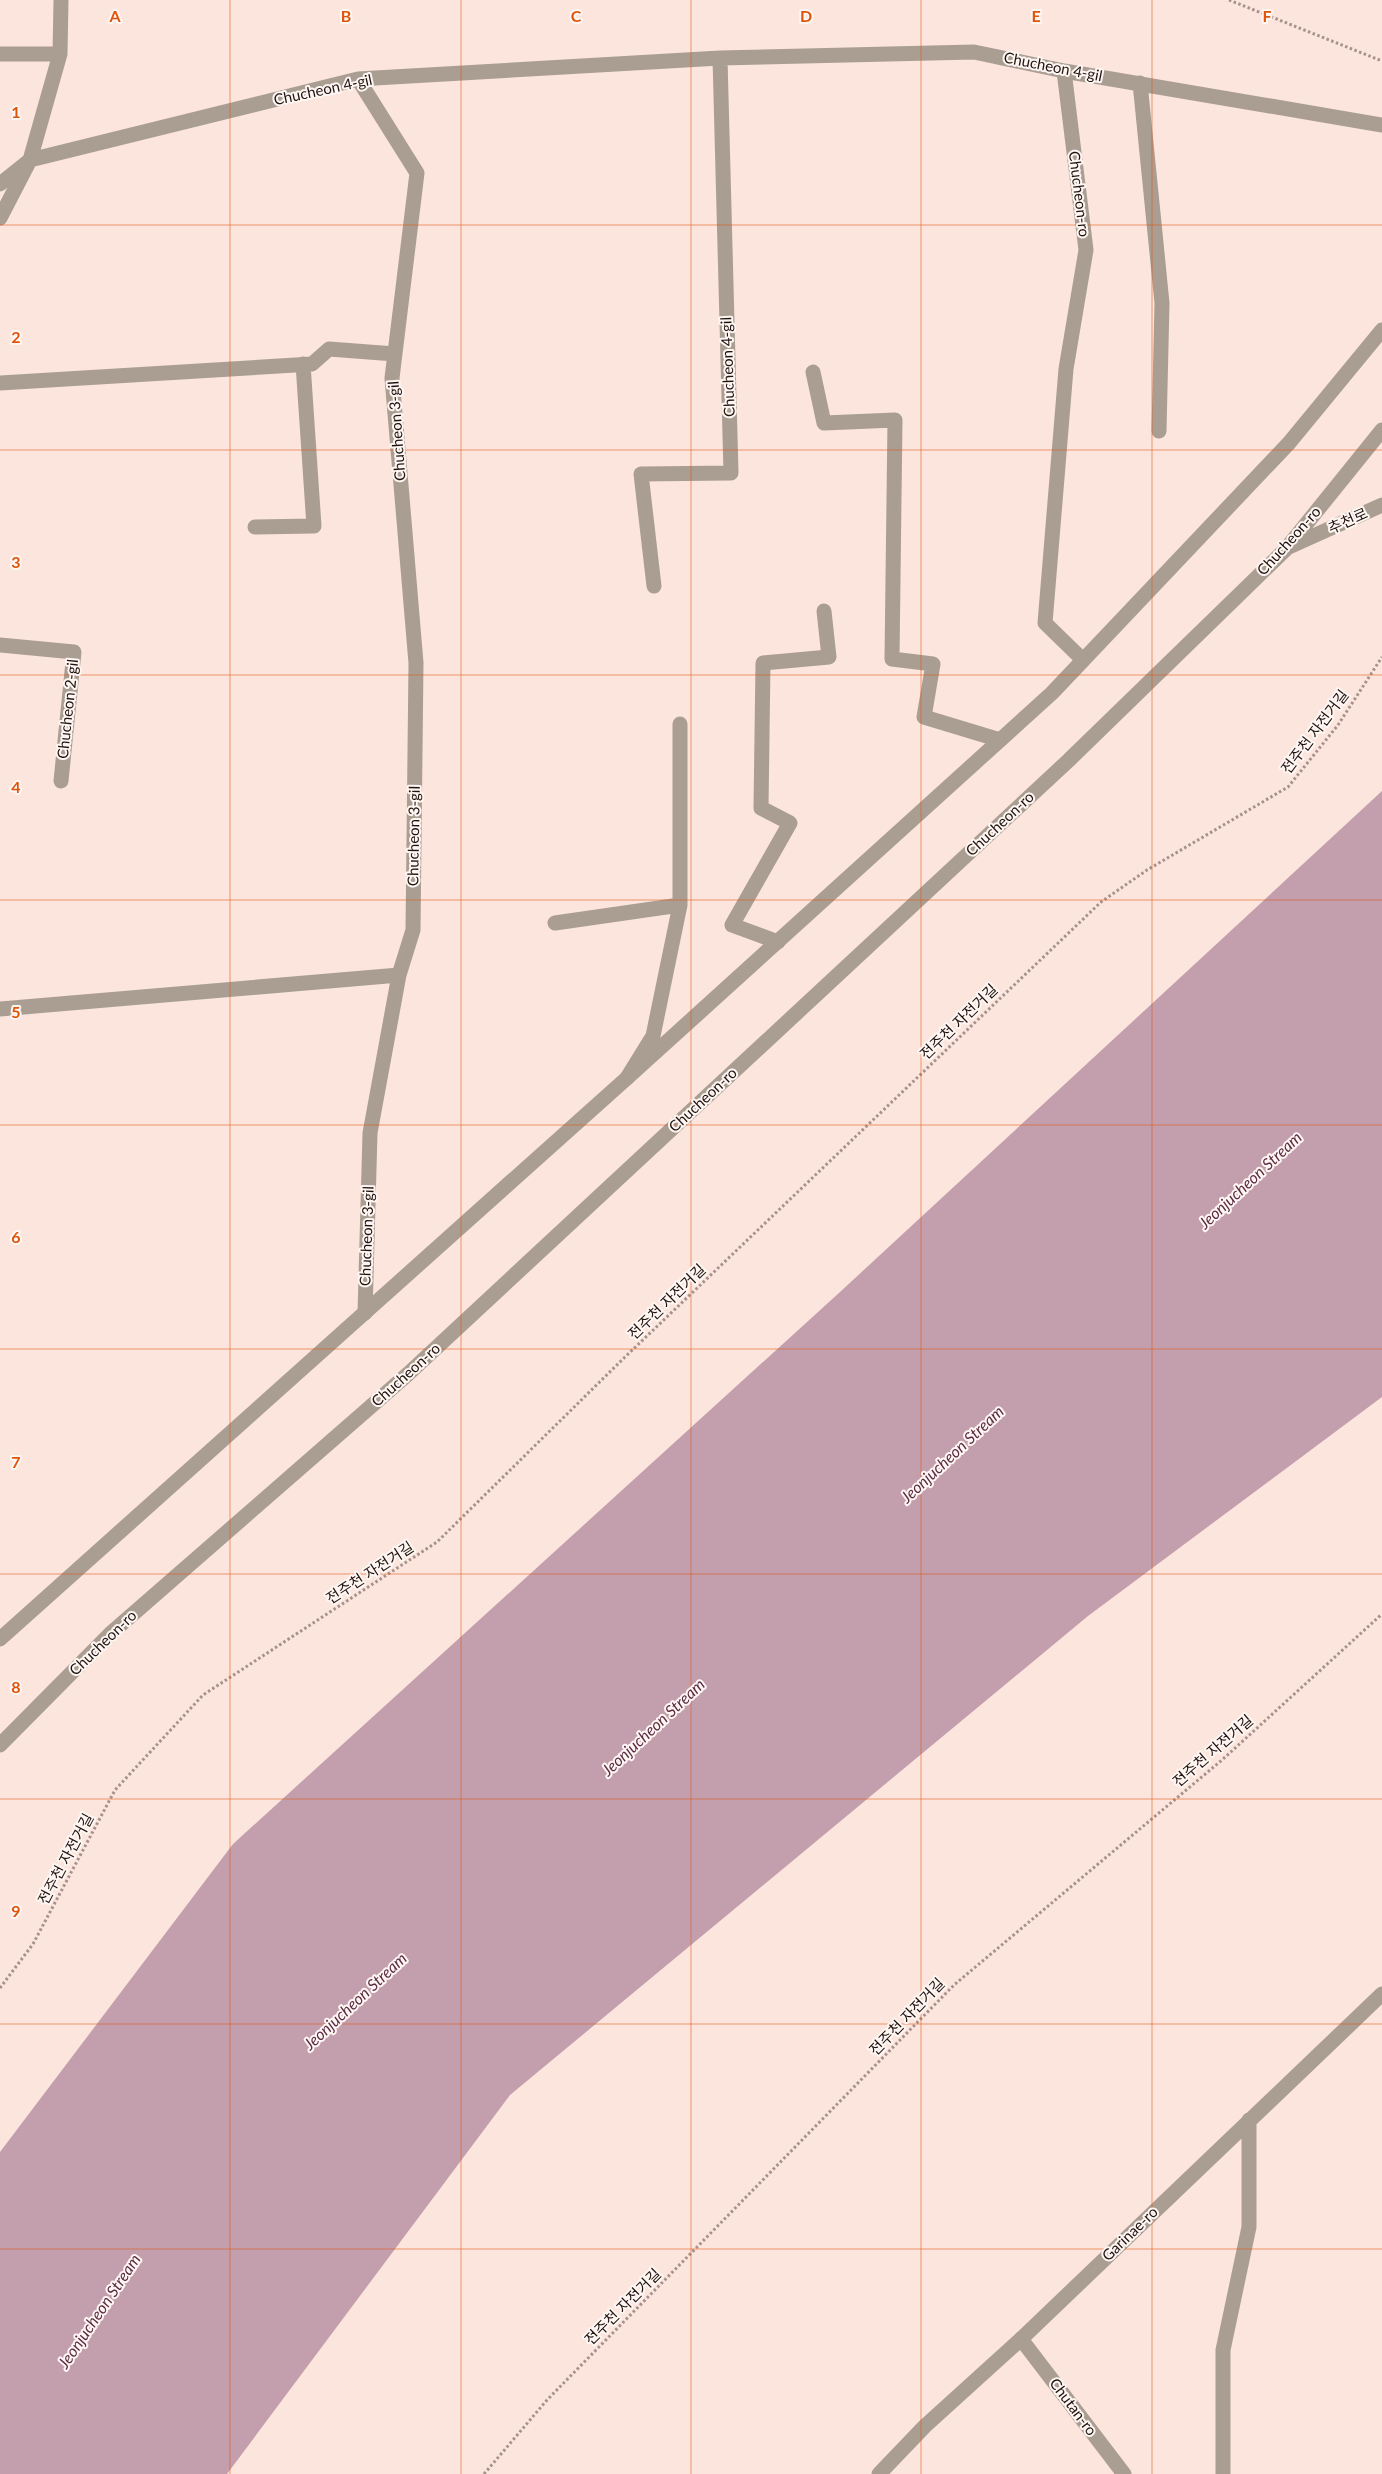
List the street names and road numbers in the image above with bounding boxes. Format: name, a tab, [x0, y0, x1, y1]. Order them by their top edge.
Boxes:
street label: Chucheon 4-gil	[1002, 48, 1104, 84]
street label: Chucheon 4-gil	[272, 70, 374, 108]
street label: Chucheon-ro	[1066, 150, 1094, 238]
street label: Chucheon 4-gil	[716, 317, 738, 417]
street label: Chucheon 3-gil	[384, 380, 408, 482]
street label: Chucheon-ro	[1253, 502, 1324, 578]
street label: 추천로	[1325, 503, 1370, 537]
street label: Chucheon 2-gil	[53, 658, 81, 760]
street label: 전주천 자전거길	[1277, 686, 1352, 777]
street label: Chucheon 3-gil	[403, 786, 423, 886]
street label: Chucheon-ro	[962, 787, 1037, 859]
street label: 전주천 자전거길	[916, 980, 1001, 1063]
street label: Chucheon-ro	[665, 1063, 740, 1135]
street label: Chucheon 3-gil	[355, 1186, 377, 1286]
street label: 전주천 자전거길	[624, 1260, 709, 1343]
street label: Chucheon-ro	[367, 1339, 443, 1410]
street label: 전주천 자전거길	[322, 1537, 416, 1607]
street label: Chucheon-ro	[65, 1606, 140, 1679]
street label: 전주천 자전거길	[1169, 1711, 1256, 1790]
street label: 전주천 자전거길	[34, 1810, 97, 1907]
street label: 전주천 자전거길	[865, 1974, 948, 2059]
street label: Garinae-ro	[1098, 2202, 1161, 2264]
street label: 전주천 자전거길	[580, 2264, 664, 2348]
street label: Chutan-ro	[1046, 2374, 1101, 2439]

